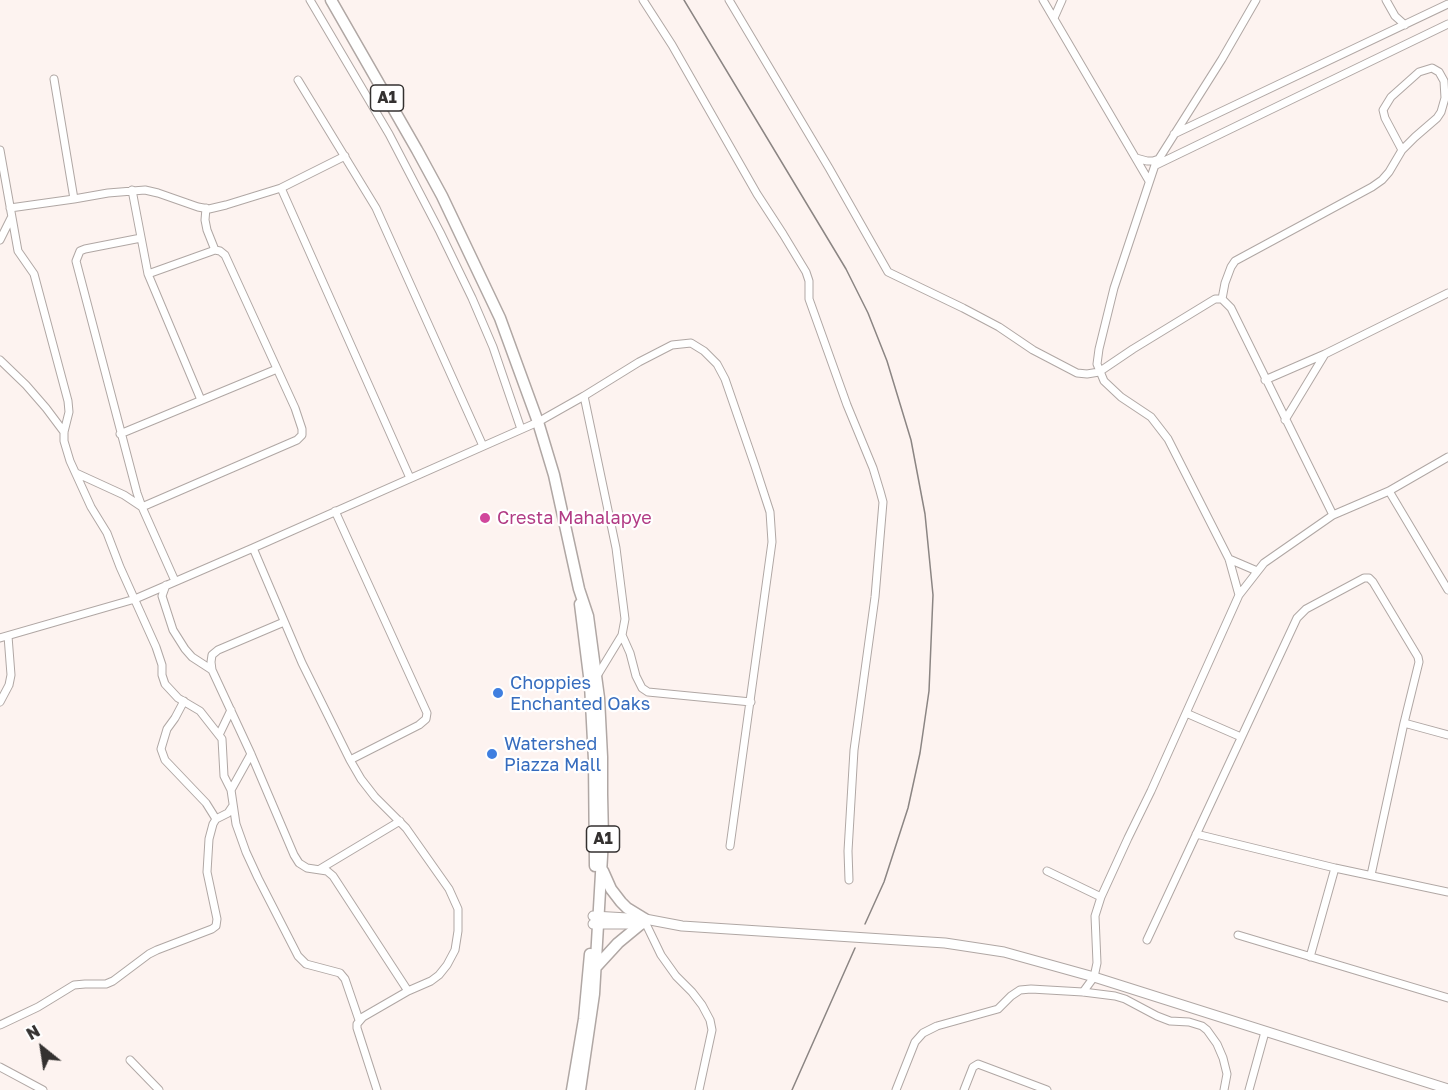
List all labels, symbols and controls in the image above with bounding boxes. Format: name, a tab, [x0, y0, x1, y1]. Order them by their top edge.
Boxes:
road number: A1	[370, 85, 404, 111]
place label: Cresta Mahalapye	[497, 507, 652, 529]
marker: Cresta Mahalapye	[478, 511, 492, 525]
place label: Choppies Enchanted Oaks	[510, 672, 650, 714]
marker: Choppies Enchanted Oaks	[491, 686, 505, 700]
place label: Watershed Piazza Mall	[504, 733, 601, 776]
marker: Watershed Piazza Mall	[485, 747, 499, 761]
road number: A1	[586, 826, 620, 852]
north arrow	[12, 1018, 72, 1078]
text: N	[23, 1021, 43, 1044]

